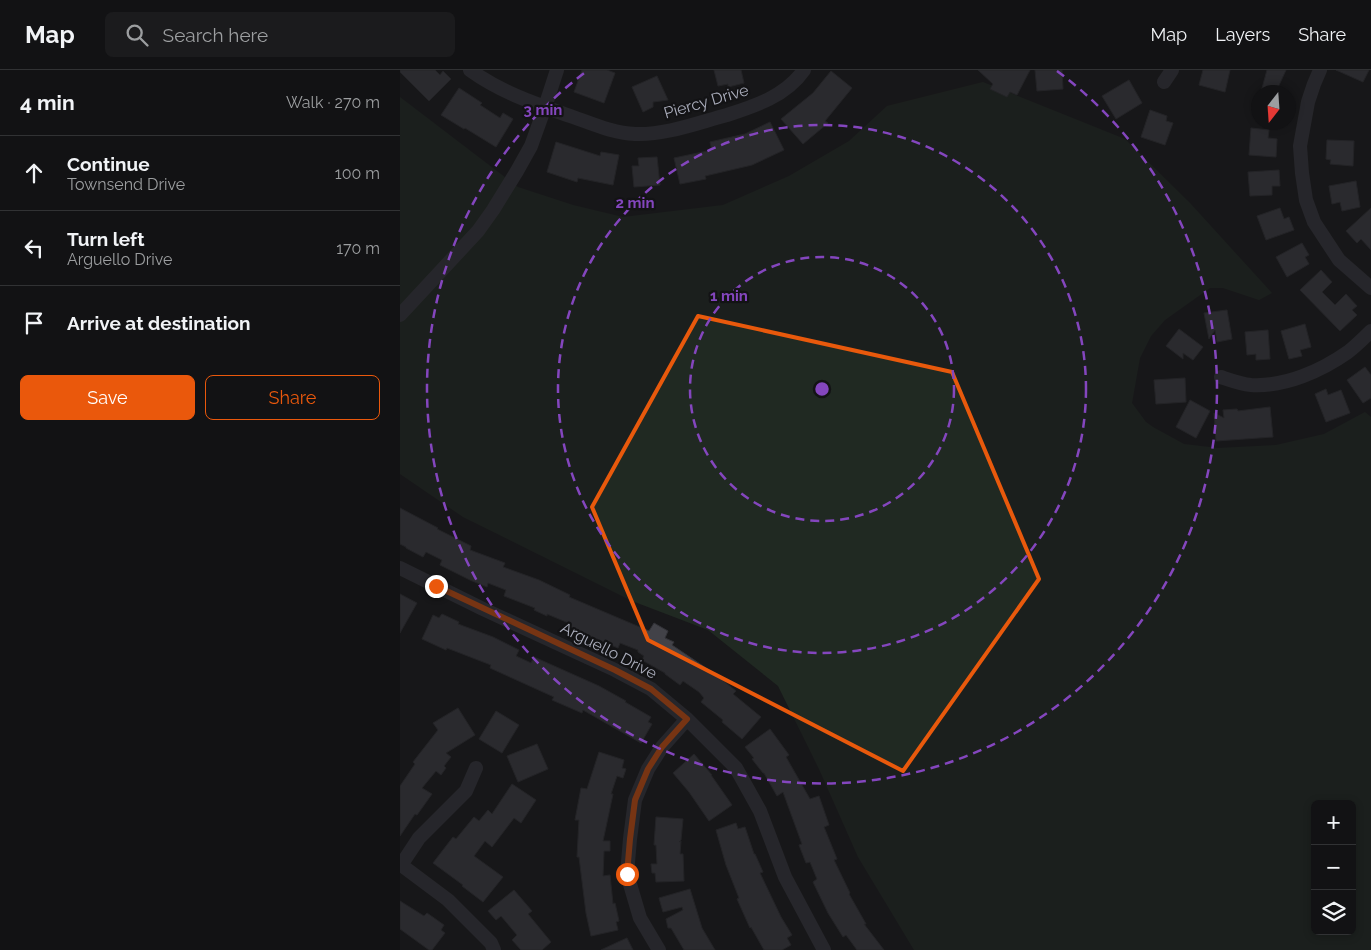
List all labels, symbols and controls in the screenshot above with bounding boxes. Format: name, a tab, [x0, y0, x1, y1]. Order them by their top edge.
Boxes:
search box	[105, 12, 455, 57]
text: Map	[25, 20, 75, 49]
icon: search	[123, 21, 151, 49]
text: Search here	[163, 24, 268, 46]
text: Map	[1151, 24, 1187, 45]
text: Layers	[1215, 24, 1270, 45]
text: Share	[1298, 24, 1346, 45]
street label: Piercy Drive	[662, 80, 751, 123]
north arrow	[1251, 85, 1296, 130]
text: 4 min	[20, 90, 75, 115]
text: Walk · 270 m	[286, 93, 380, 112]
text: 3 min	[524, 101, 562, 119]
text: Continue	[67, 153, 150, 175]
icon: ahead	[20, 159, 48, 187]
text: 100 m	[335, 164, 380, 183]
text: Townsend Drive	[67, 175, 185, 194]
text: 2 min	[616, 194, 654, 212]
text: Turn left	[67, 228, 144, 250]
icon: left	[20, 234, 48, 262]
text: 170 m	[336, 239, 380, 258]
text: Arguello Drive	[67, 250, 172, 269]
text: 1 min	[710, 287, 748, 305]
icon: arrive	[20, 309, 48, 337]
text: Arrive at destination	[67, 312, 251, 334]
button: Save	[20, 375, 195, 420]
button: Share	[205, 375, 380, 420]
centre of rings	[813, 380, 831, 398]
route end	[425, 575, 448, 598]
street label: Arguello Drive	[557, 618, 660, 683]
map controls	[1311, 800, 1356, 935]
button: +	[1311, 800, 1356, 845]
button: −	[1311, 845, 1356, 890]
route start	[616, 863, 639, 886]
button: layers	[1311, 890, 1356, 935]

